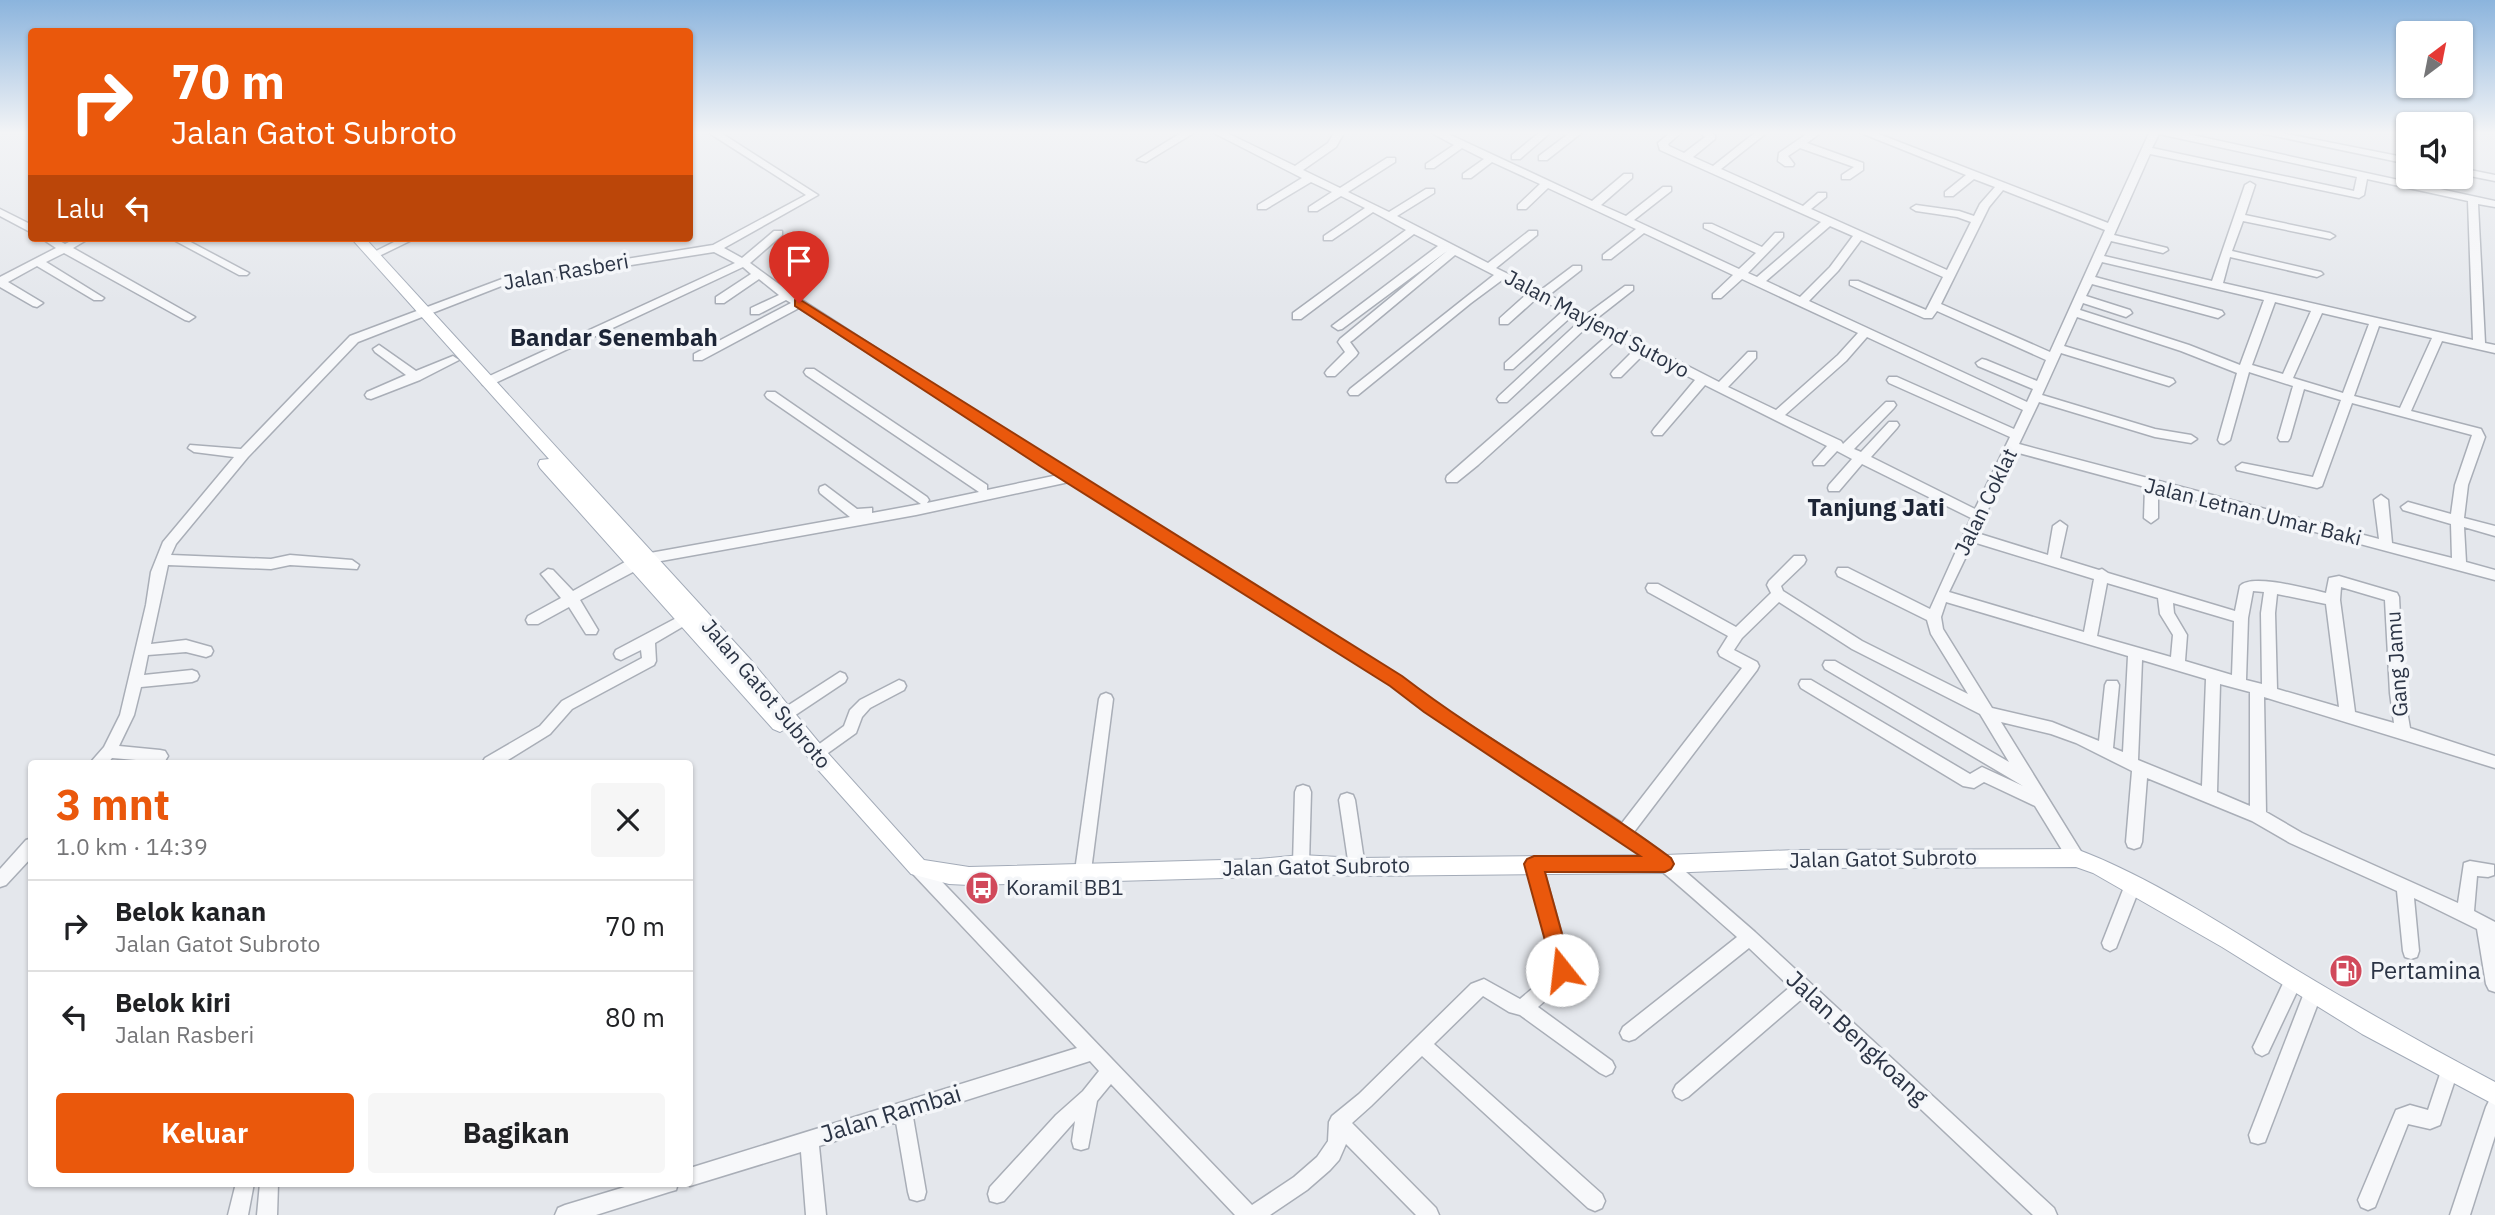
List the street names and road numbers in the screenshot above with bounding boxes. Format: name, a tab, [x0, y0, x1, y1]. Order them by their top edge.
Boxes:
street label: Jalan Rasberi	[501, 246, 631, 296]
street label: Jalan Mayjend Sutoyo	[1500, 263, 1695, 384]
street label: Jalan Coklat	[1947, 443, 2023, 560]
street label: Jalan Letnan Umar Baki	[2142, 471, 2365, 552]
street label: Gang Jamu	[2378, 610, 2414, 718]
street label: Jalan Gatot Subroto	[696, 612, 838, 774]
street label: Jalan Gatot Subroto	[1789, 842, 1977, 874]
street label: Jalan Gatot Subroto	[1222, 850, 1410, 882]
street label: Jalan Bengkoang	[1780, 963, 1936, 1112]
street label: Jalan Rambai	[817, 1076, 965, 1150]

